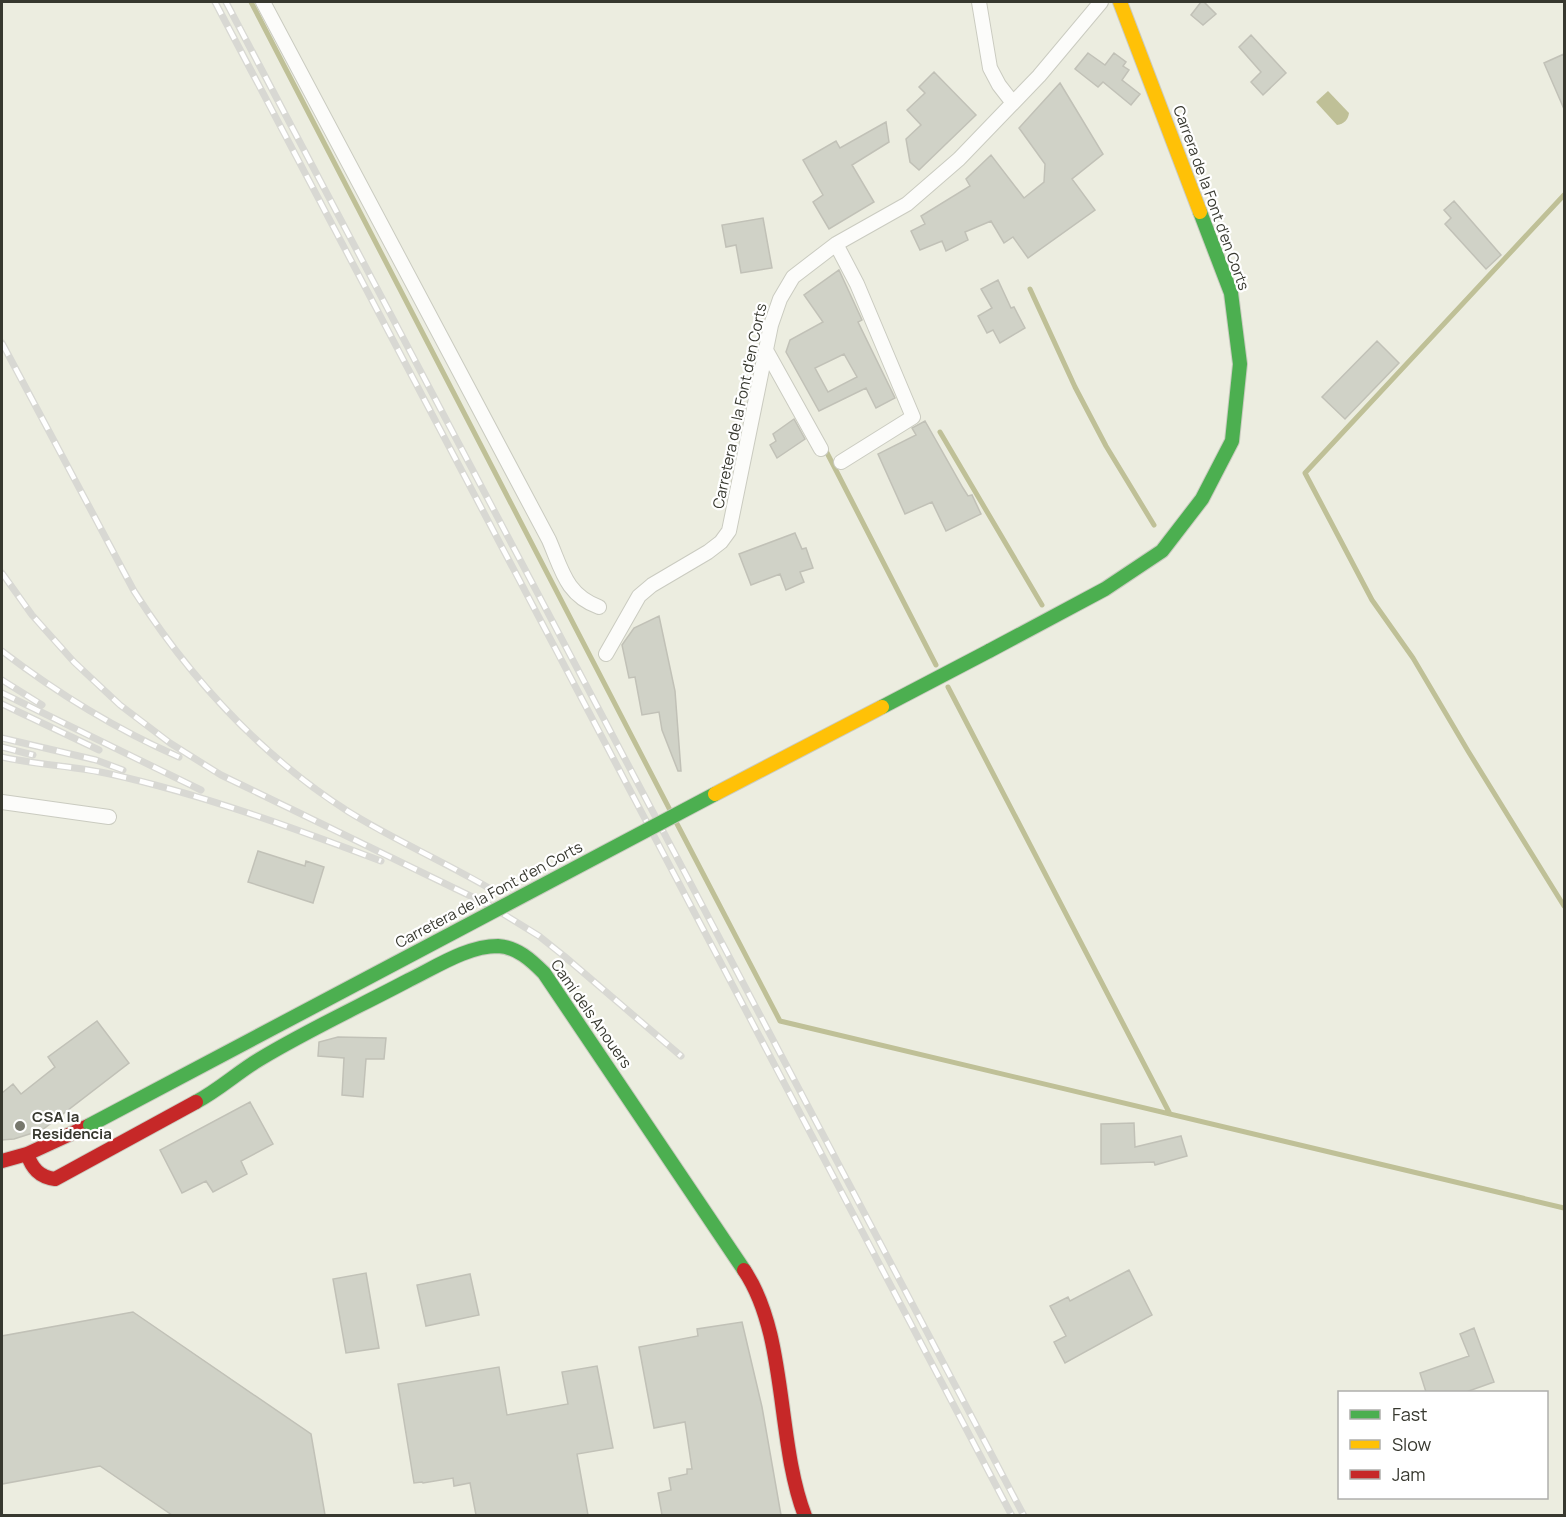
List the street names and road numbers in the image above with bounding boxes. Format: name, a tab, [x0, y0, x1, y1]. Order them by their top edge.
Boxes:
street label: Carrera de la Font d'en Corts	[1168, 103, 1255, 293]
street label: Carretera de la Font d'en Corts	[707, 301, 772, 510]
street label: Carretera de la Font d'en Corts	[391, 836, 586, 953]
street label: Camí dels Anouers	[546, 955, 637, 1072]

